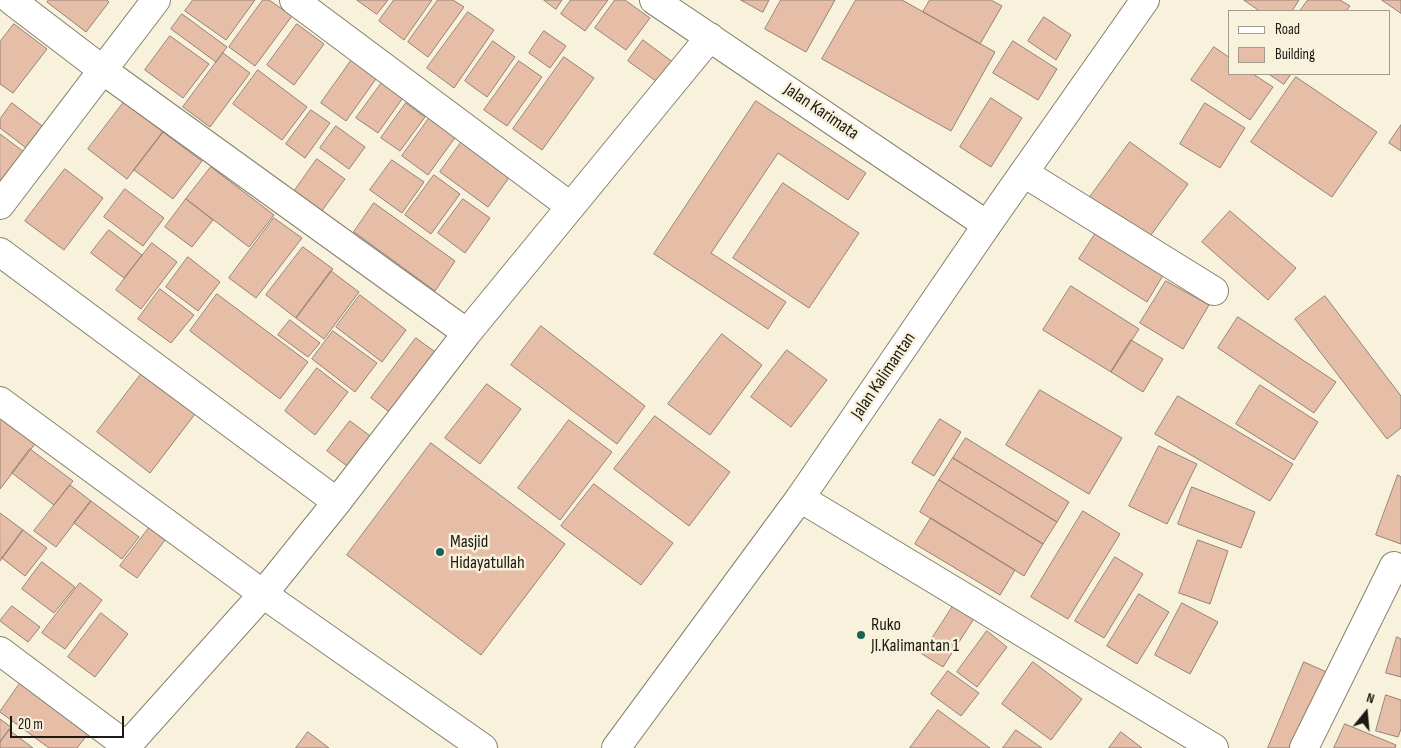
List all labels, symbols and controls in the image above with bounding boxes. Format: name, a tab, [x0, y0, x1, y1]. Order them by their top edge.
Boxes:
legend	[1228, 10, 1391, 75]
text: Road	[1275, 20, 1300, 39]
text: Building	[1275, 45, 1315, 64]
street label: Jalan Karimata	[779, 79, 863, 145]
street label: Jalan Kalimantan	[847, 329, 921, 423]
place label: Masjid Hidayatullah	[450, 531, 525, 574]
marker: Masjid Hidayatullah	[434, 546, 446, 558]
place label: Ruko Jl.Kalimantan 1	[871, 614, 959, 656]
marker: Ruko Jl.Kalimantan 1	[855, 629, 867, 641]
north arrow	[1341, 688, 1391, 738]
text: N	[1364, 689, 1377, 707]
scale bar	[12, 706, 126, 738]
text: 20 m	[18, 715, 43, 734]

